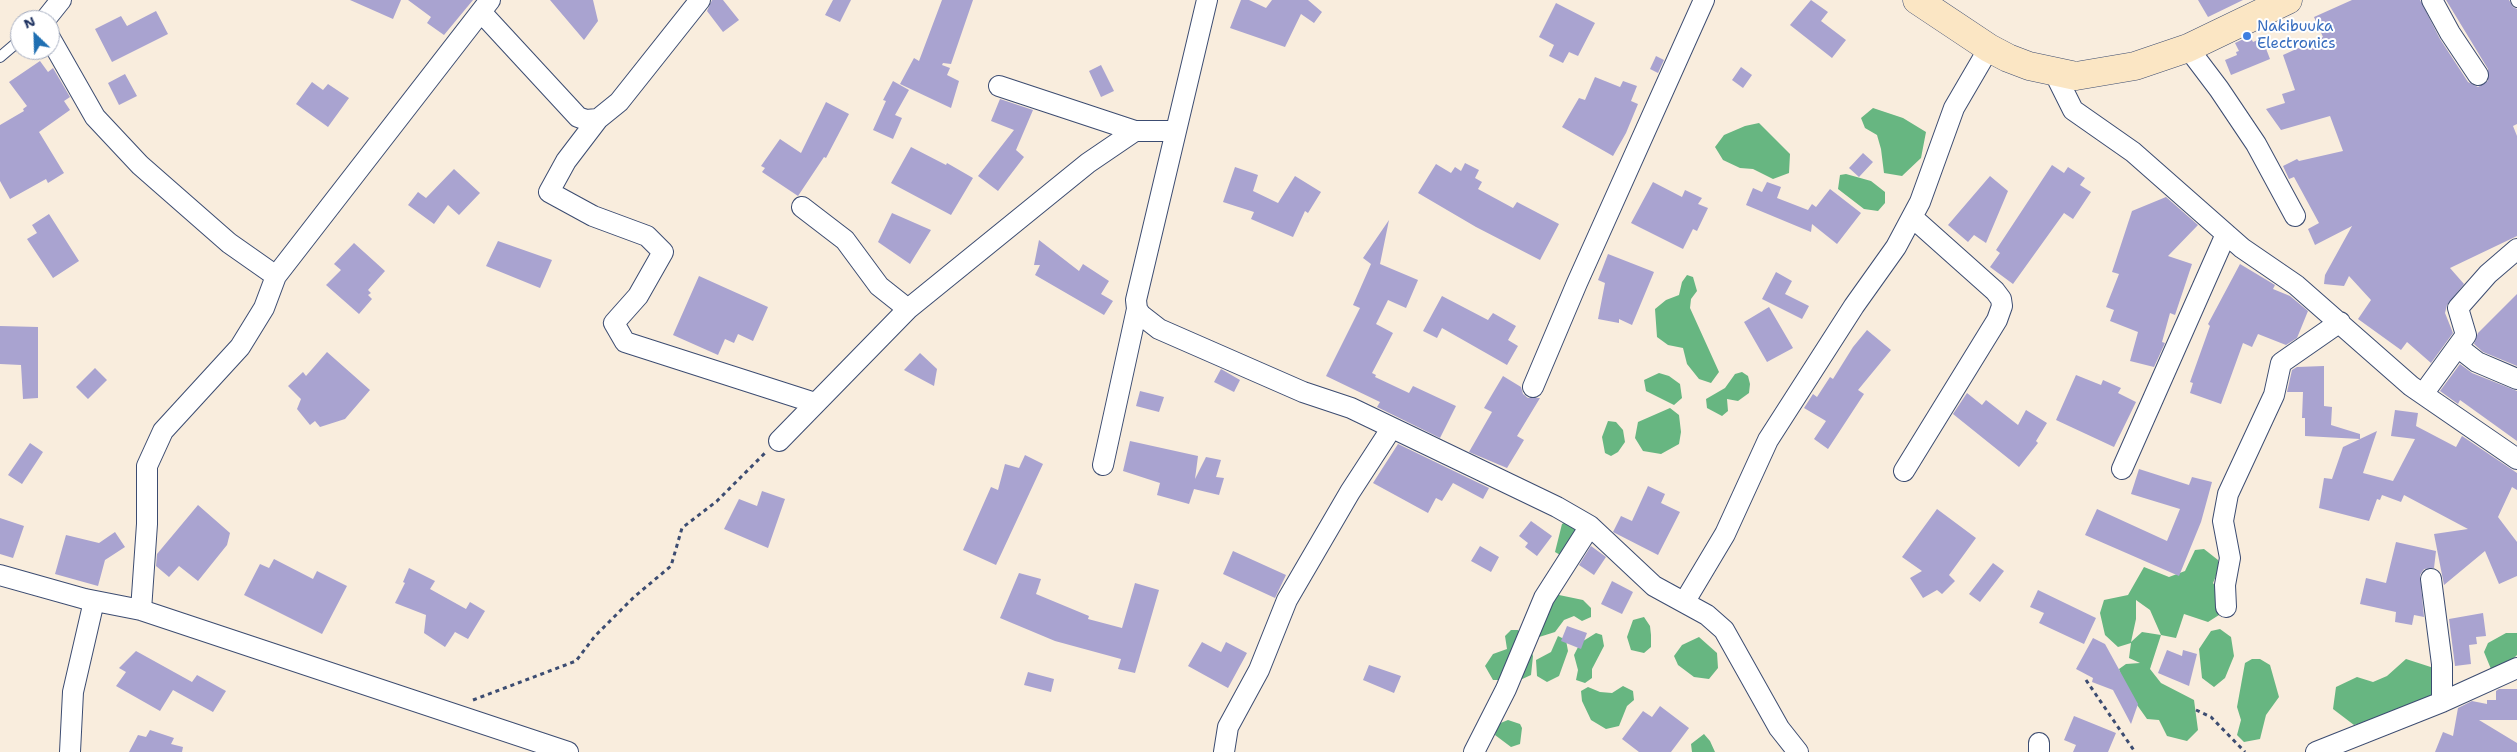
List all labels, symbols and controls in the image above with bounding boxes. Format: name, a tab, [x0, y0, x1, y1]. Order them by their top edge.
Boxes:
north arrow	[10, 10, 60, 60]
text: N	[21, 12, 38, 33]
place label: Nakibuuka Electronics	[2257, 18, 2336, 53]
marker: Nakibuuka Electronics	[2241, 30, 2253, 42]

